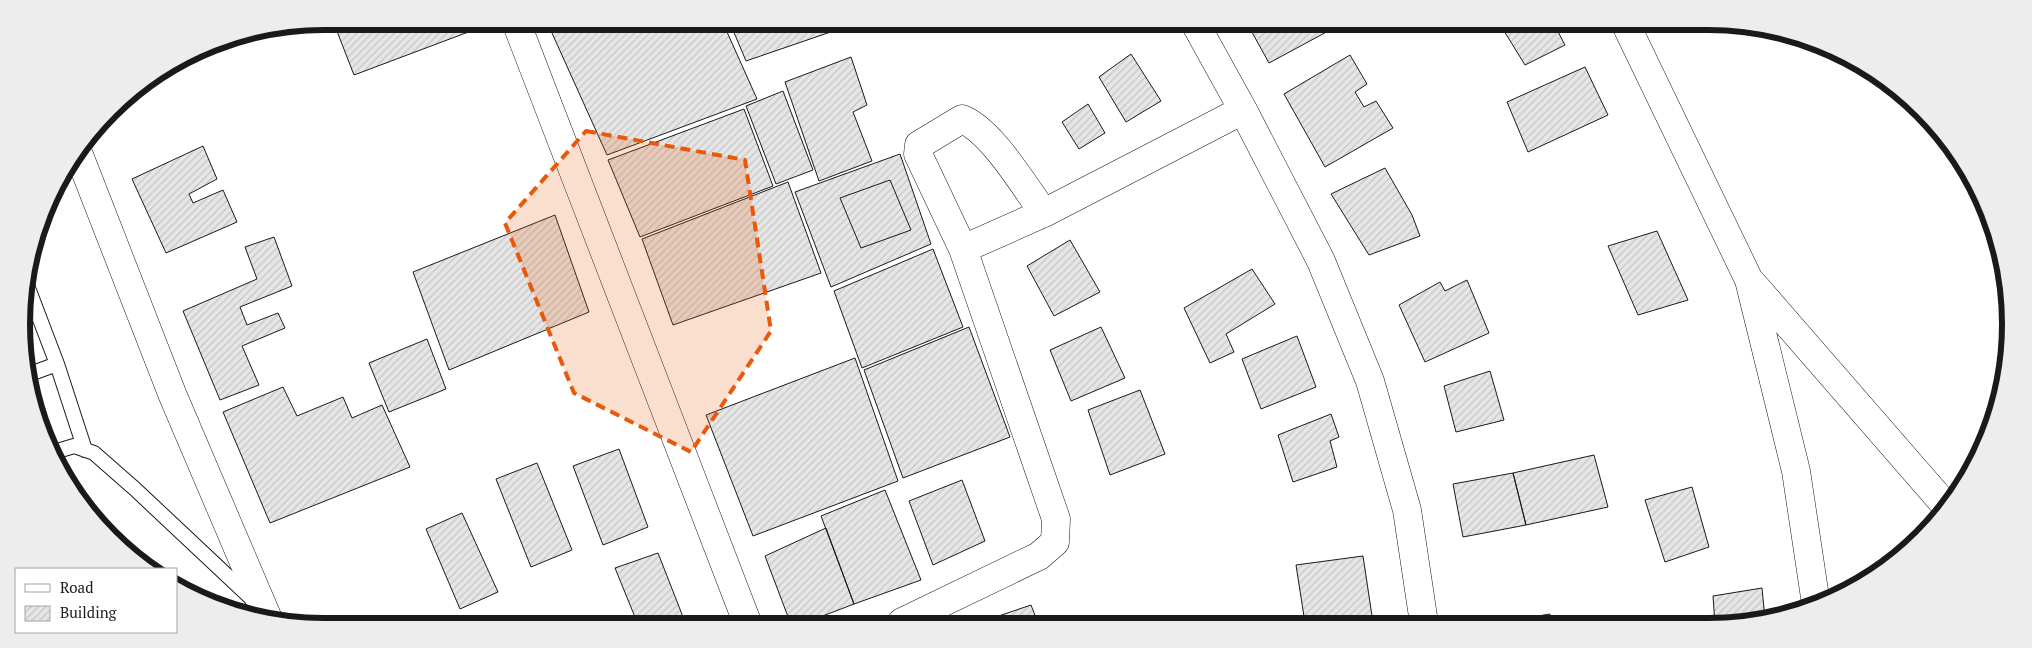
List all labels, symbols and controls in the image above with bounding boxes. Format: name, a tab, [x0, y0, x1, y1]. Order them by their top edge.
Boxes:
legend	[15, 568, 178, 633]
text: Road	[60, 577, 93, 597]
text: Building	[60, 602, 118, 622]

